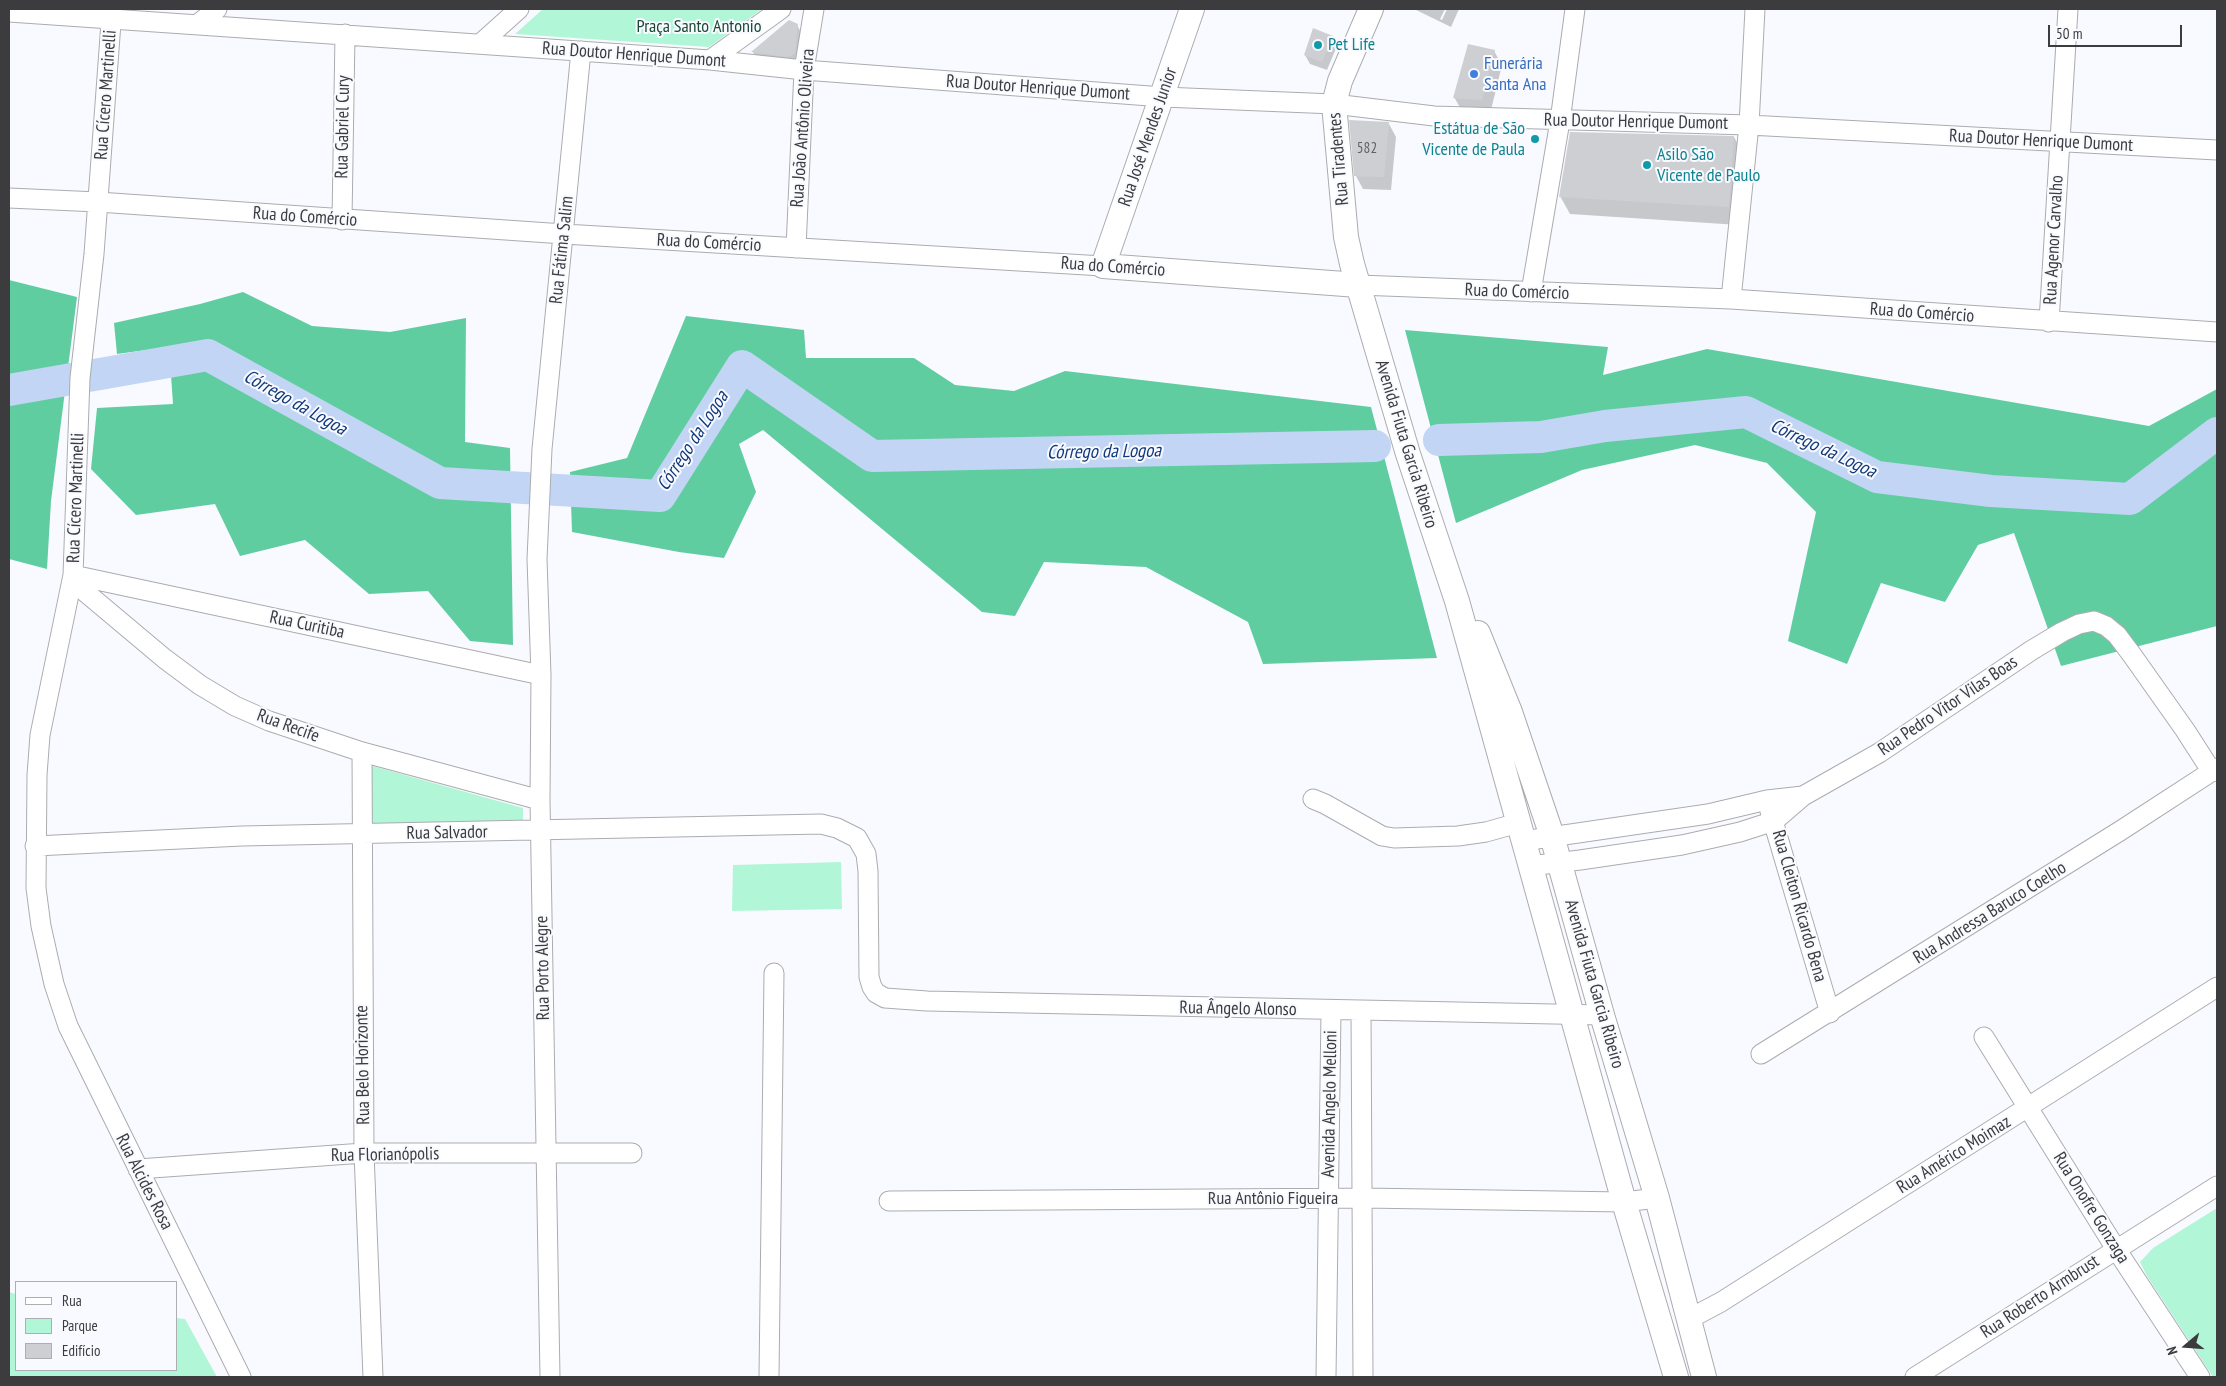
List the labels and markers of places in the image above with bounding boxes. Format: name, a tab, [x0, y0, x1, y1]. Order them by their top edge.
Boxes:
place label: Pet Life	[1328, 34, 1375, 56]
marker: Pet Life	[1312, 39, 1324, 51]
place label: Funerária Santa Ana	[1484, 53, 1546, 96]
marker: Funerária Santa Ana	[1468, 68, 1480, 80]
place label: Estátua de São Vicente de Paula	[1422, 118, 1525, 160]
marker: Estátua de São Vicente de Paula	[1529, 133, 1541, 145]
place label: Asilo São Vicente de Paulo	[1657, 144, 1760, 186]
marker: Asilo São Vicente de Paulo	[1641, 159, 1653, 171]

